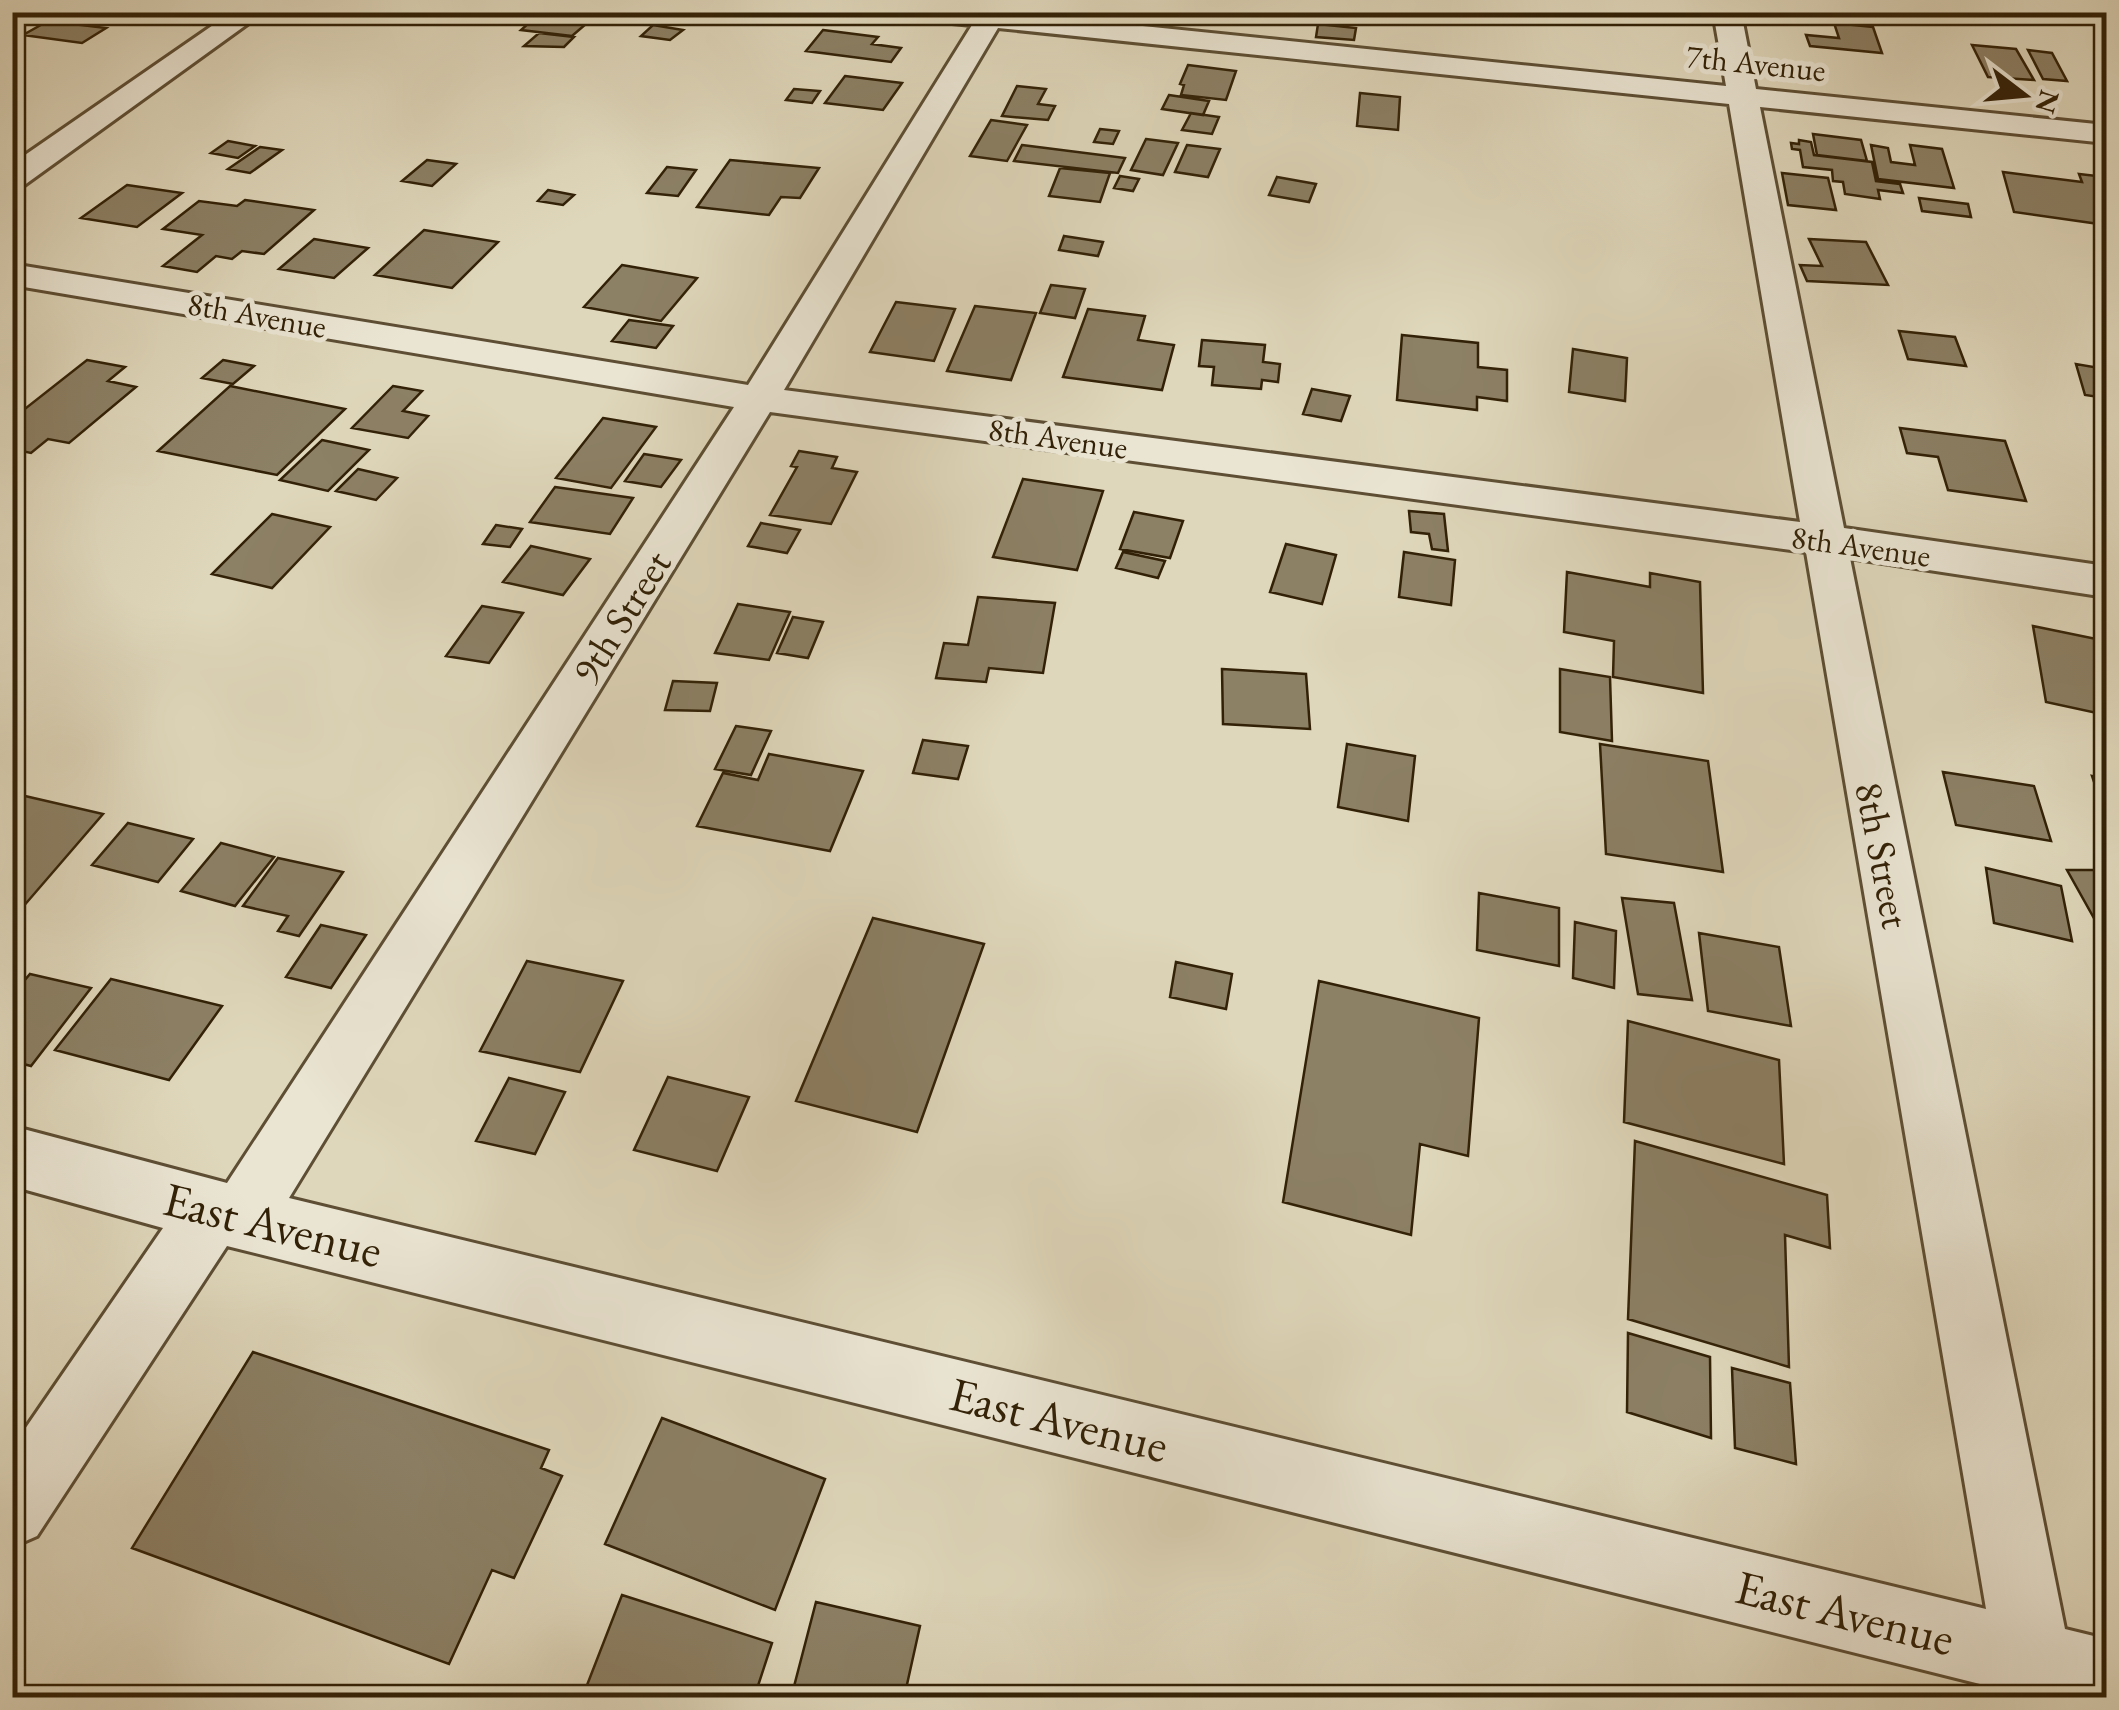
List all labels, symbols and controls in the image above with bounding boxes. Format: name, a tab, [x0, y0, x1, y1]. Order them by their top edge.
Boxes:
street label: 7th Avenue	[1684, 35, 1828, 91]
north arrow	[1974, 45, 2074, 145]
text: N	[2028, 86, 2068, 118]
street label: 8th Avenue	[184, 282, 330, 348]
street label: 8th Avenue	[986, 407, 1130, 469]
street label: 8th Avenue	[1789, 515, 1933, 577]
street label: 9th Street	[560, 540, 683, 694]
street label: 8th Street	[1843, 777, 1923, 933]
street label: East Avenue	[157, 1167, 389, 1281]
street label: East Avenue	[943, 1362, 1175, 1476]
street label: East Avenue	[1729, 1555, 1961, 1669]

